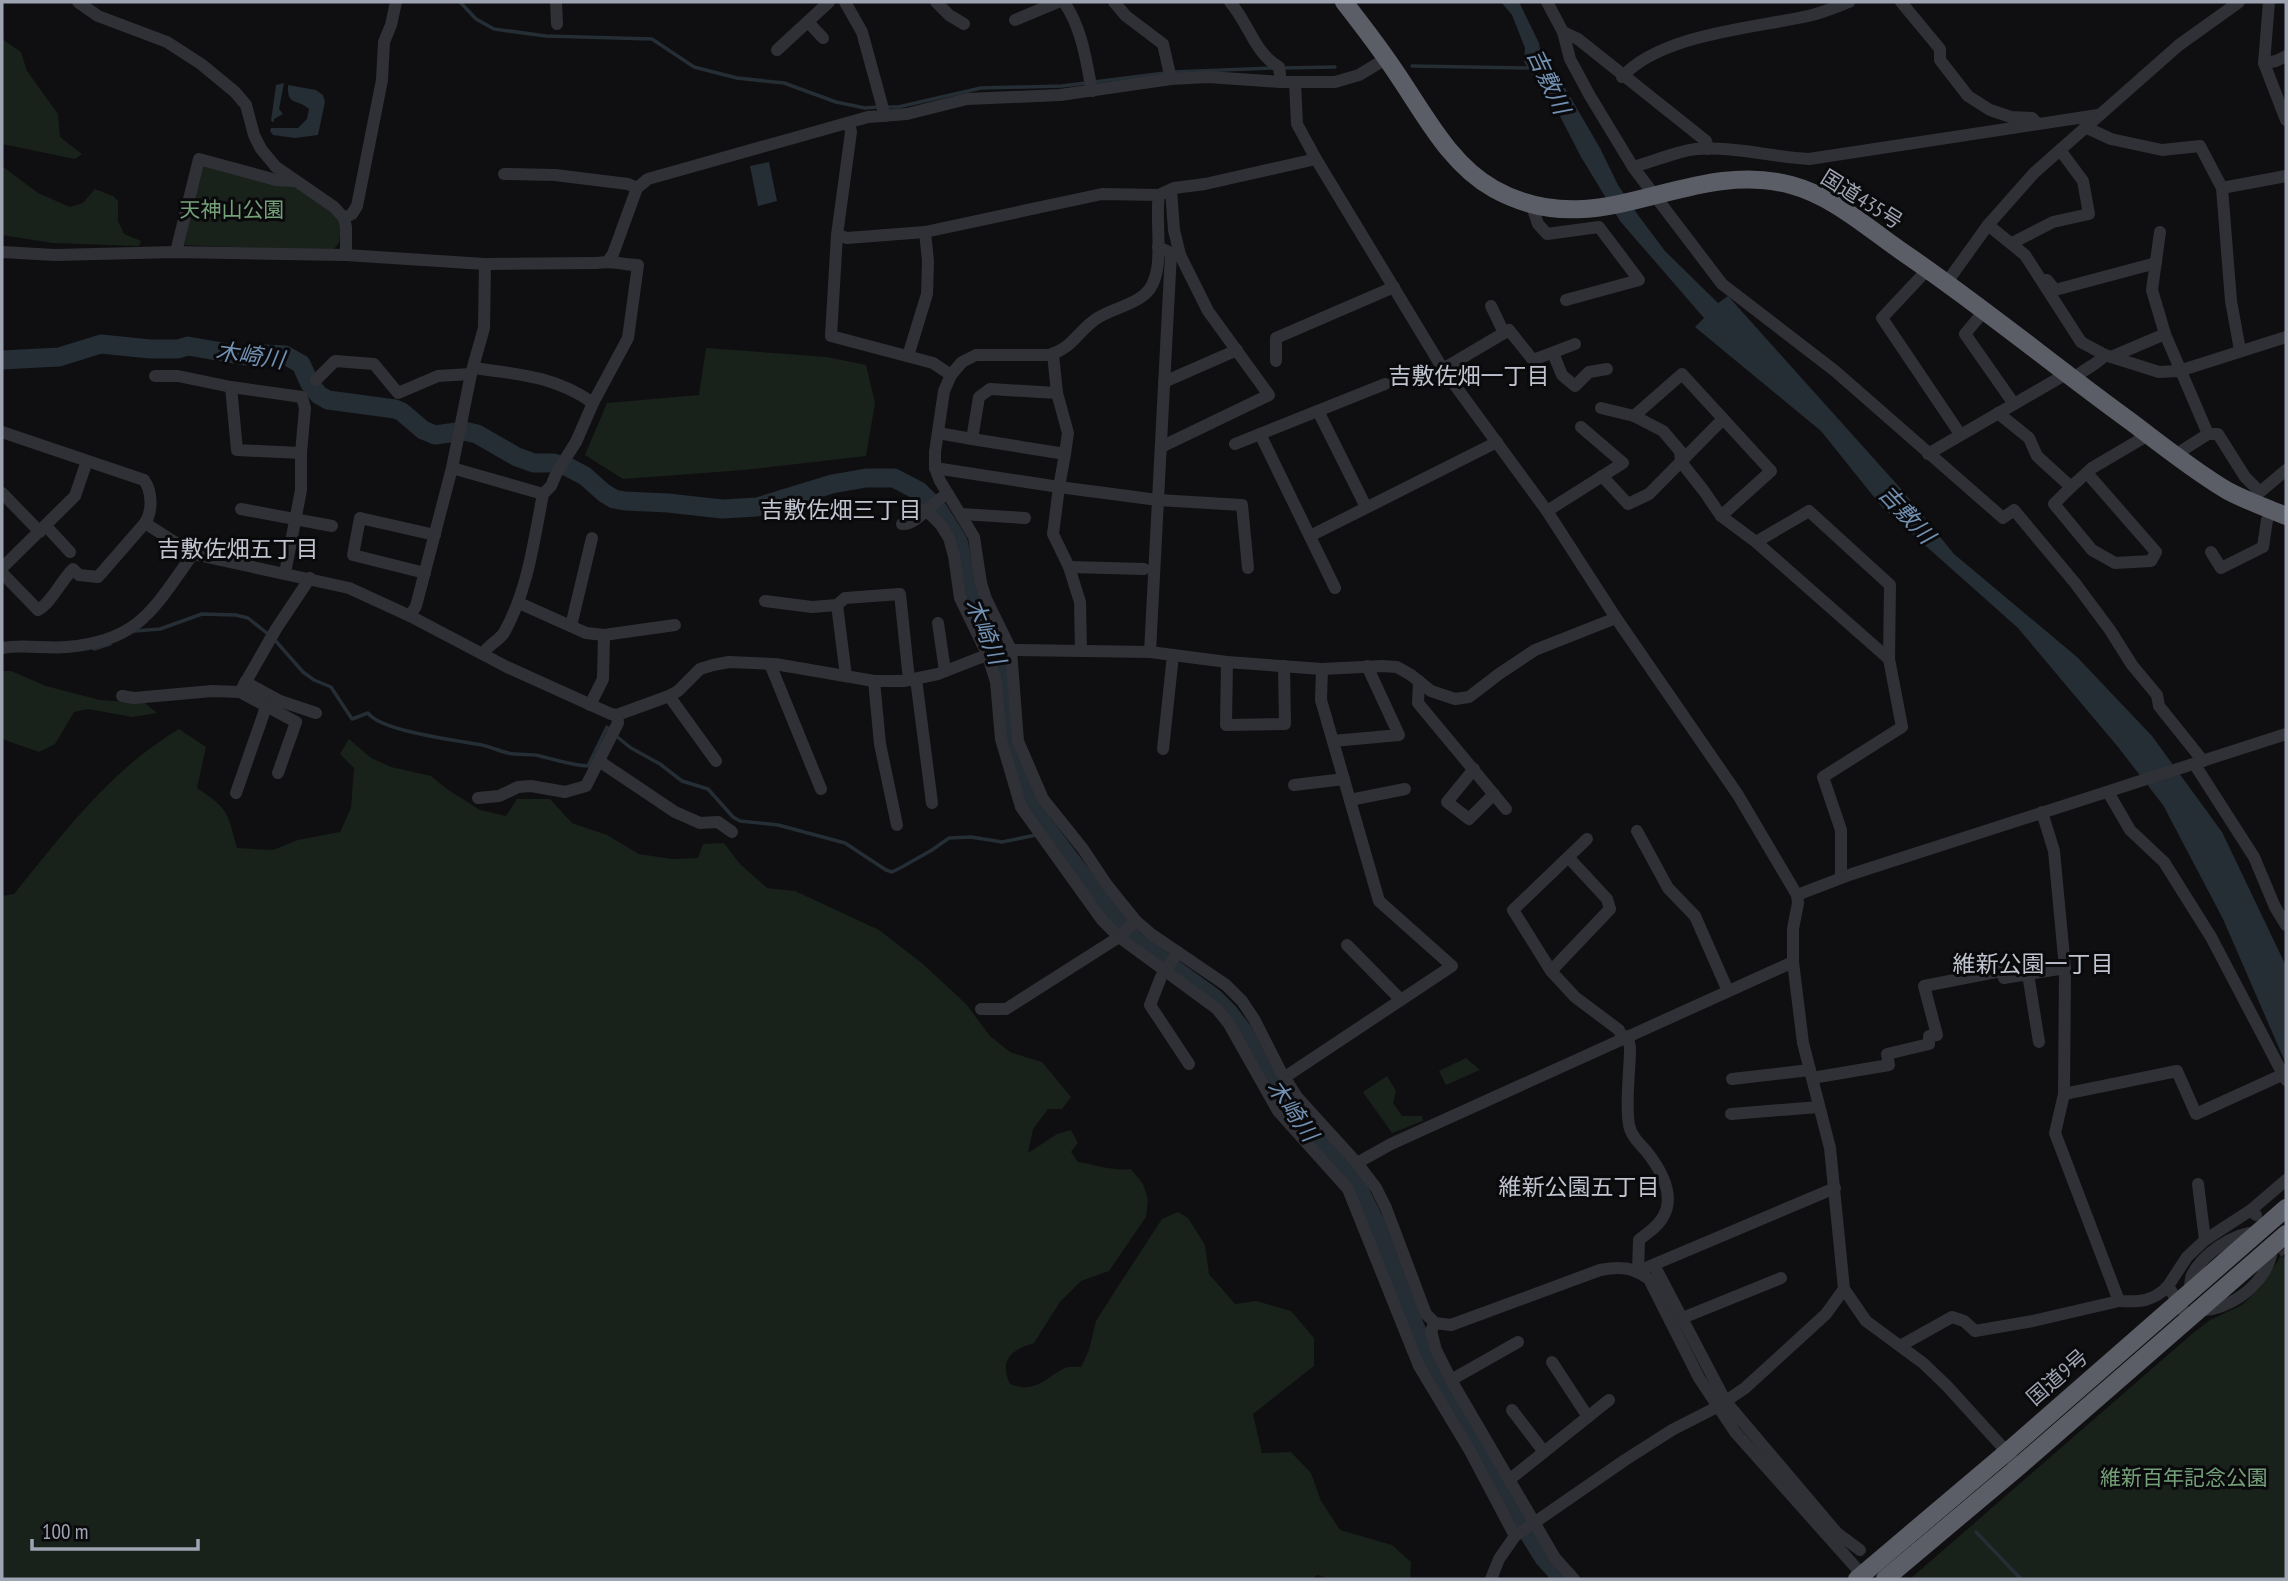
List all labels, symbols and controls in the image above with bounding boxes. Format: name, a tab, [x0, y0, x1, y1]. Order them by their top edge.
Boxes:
water label: 吉敷川	[1521, 44, 1578, 121]
street label: 国道435号	[1816, 163, 1908, 235]
park label: 天神山公園	[180, 196, 285, 223]
water label: 木崎川	[214, 336, 289, 375]
district label: 吉敷佐畑一丁目	[1389, 361, 1550, 390]
water label: 吉敷川	[1873, 479, 1943, 551]
district label: 吉敷佐畑三丁目	[761, 495, 922, 524]
district label: 吉敷佐畑五丁目	[158, 534, 319, 563]
water label: 木崎川	[960, 594, 1013, 671]
district label: 維新公園一丁目	[1953, 949, 2114, 978]
water label: 木崎川	[1261, 1073, 1326, 1149]
district label: 維新公園五丁目	[1499, 1172, 1660, 1201]
street label: 国道9号	[2021, 1343, 2093, 1411]
park label: 維新百年記念公園	[2100, 1464, 2268, 1491]
scale bar	[32, 1508, 198, 1552]
text: 100 m	[42, 1518, 88, 1545]

